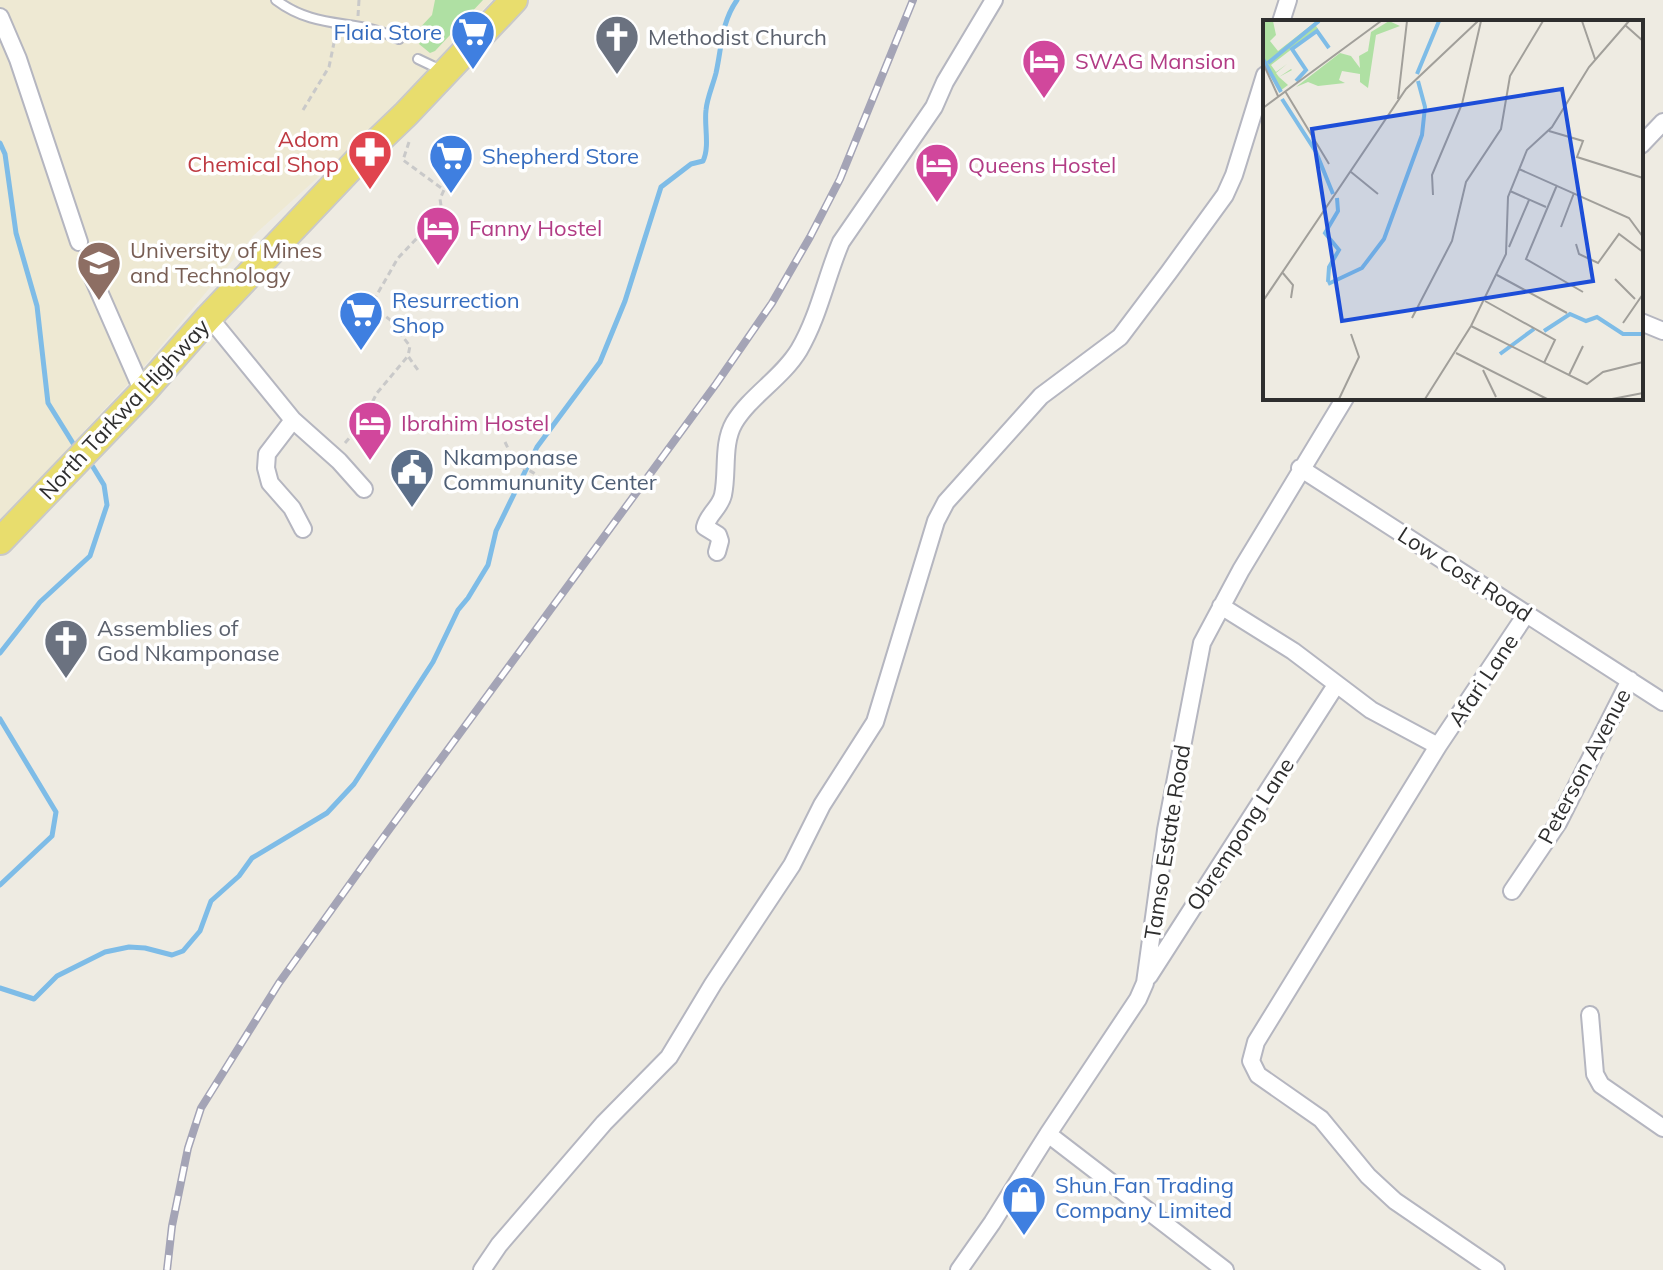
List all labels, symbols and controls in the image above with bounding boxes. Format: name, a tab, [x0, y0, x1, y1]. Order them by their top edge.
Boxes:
supermarket icon: Flaia Store	[449, 8, 497, 71]
church icon: Methodist Church	[593, 13, 641, 76]
place label: Flaia Store	[333, 18, 442, 46]
inset map	[1263, 20, 1643, 400]
place label: Methodist Church	[648, 23, 827, 51]
hotel icon: SWAG Mansion	[1020, 37, 1068, 100]
place label: SWAG Mansion	[1075, 47, 1236, 75]
place label: Adom Chemical Shop	[187, 125, 339, 178]
pharmacy icon: Adom Chemical Shop	[346, 128, 394, 191]
supermarket icon: Shepherd Store	[427, 132, 475, 195]
hotel icon: Queens Hostel	[913, 141, 961, 204]
place label: Shepherd Store	[482, 142, 639, 170]
place label: Queens Hostel	[968, 151, 1116, 179]
hotel icon: Fanny Hostel	[414, 204, 462, 267]
place label: Fanny Hostel	[469, 214, 602, 242]
place label: University of Mines and Technology	[130, 236, 322, 289]
school or university icon: University of Mines and Technology	[75, 239, 123, 302]
place label: Resurrection Shop	[392, 286, 520, 339]
supermarket icon: Resurrection Shop	[337, 289, 385, 352]
street label: North Tarkwa Highway	[33, 312, 215, 505]
hotel icon: Ibrahim Hostel	[346, 399, 394, 462]
place label: Ibrahim Hostel	[401, 409, 549, 437]
place label: Nkamponase Commununity Center	[443, 443, 657, 496]
public building icon: Nkamponase Commununity Center	[388, 446, 436, 509]
street label: Low Cost Road	[1393, 520, 1537, 628]
place label: Assemblies of God Nkamponase	[97, 614, 280, 667]
church icon: Assemblies of God Nkamponase	[42, 617, 90, 680]
street label: Afari Lane	[1442, 628, 1524, 732]
street label: Peterson Avenue	[1531, 684, 1637, 848]
street label: Tamso Estate Road	[1138, 742, 1196, 942]
street label: Obrempong Lane	[1180, 752, 1300, 916]
place label: Shun Fan Trading Company Limited	[1055, 1171, 1234, 1224]
shop icon: Shun Fan Trading Company Limited	[1000, 1174, 1048, 1237]

